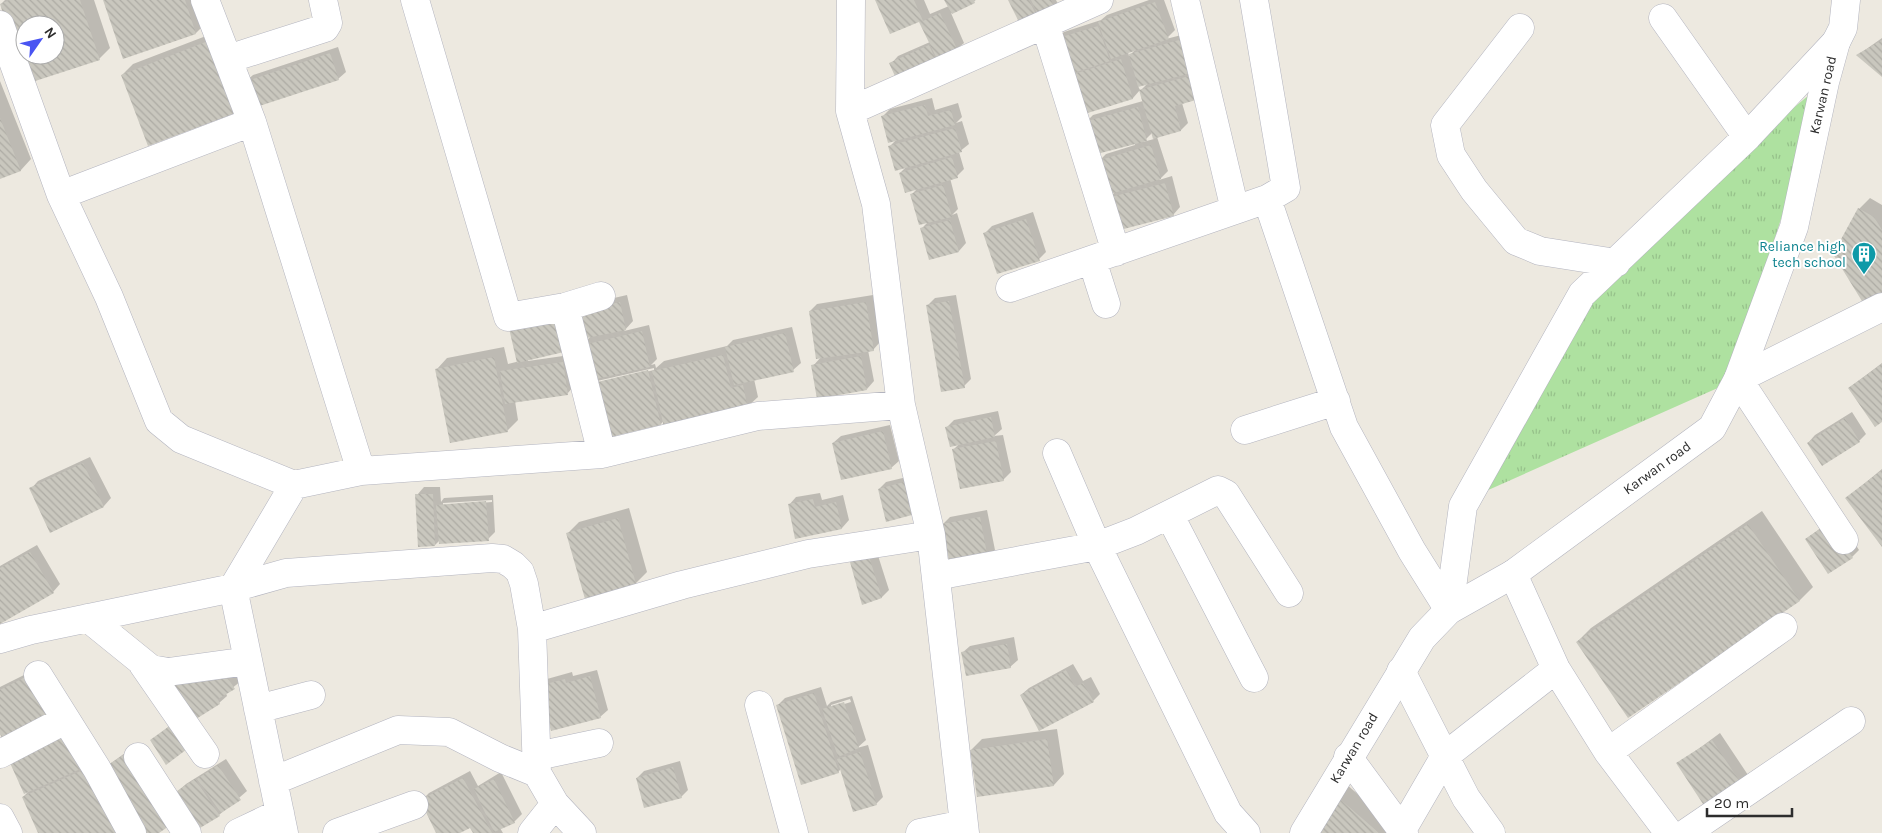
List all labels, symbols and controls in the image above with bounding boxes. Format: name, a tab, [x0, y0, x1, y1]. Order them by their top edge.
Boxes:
north arrow	[15, 15, 65, 65]
text: N	[41, 24, 60, 42]
street label: Karwan road	[1806, 54, 1840, 136]
place label: Reliance high tech school	[1759, 238, 1846, 271]
building icon: Reliance high tech school	[1851, 241, 1877, 275]
street label: Karwan road	[1620, 438, 1694, 498]
street label: Karwan road	[1326, 709, 1382, 787]
scale bar	[1707, 786, 1792, 818]
text: 20 m	[1714, 794, 1749, 812]

